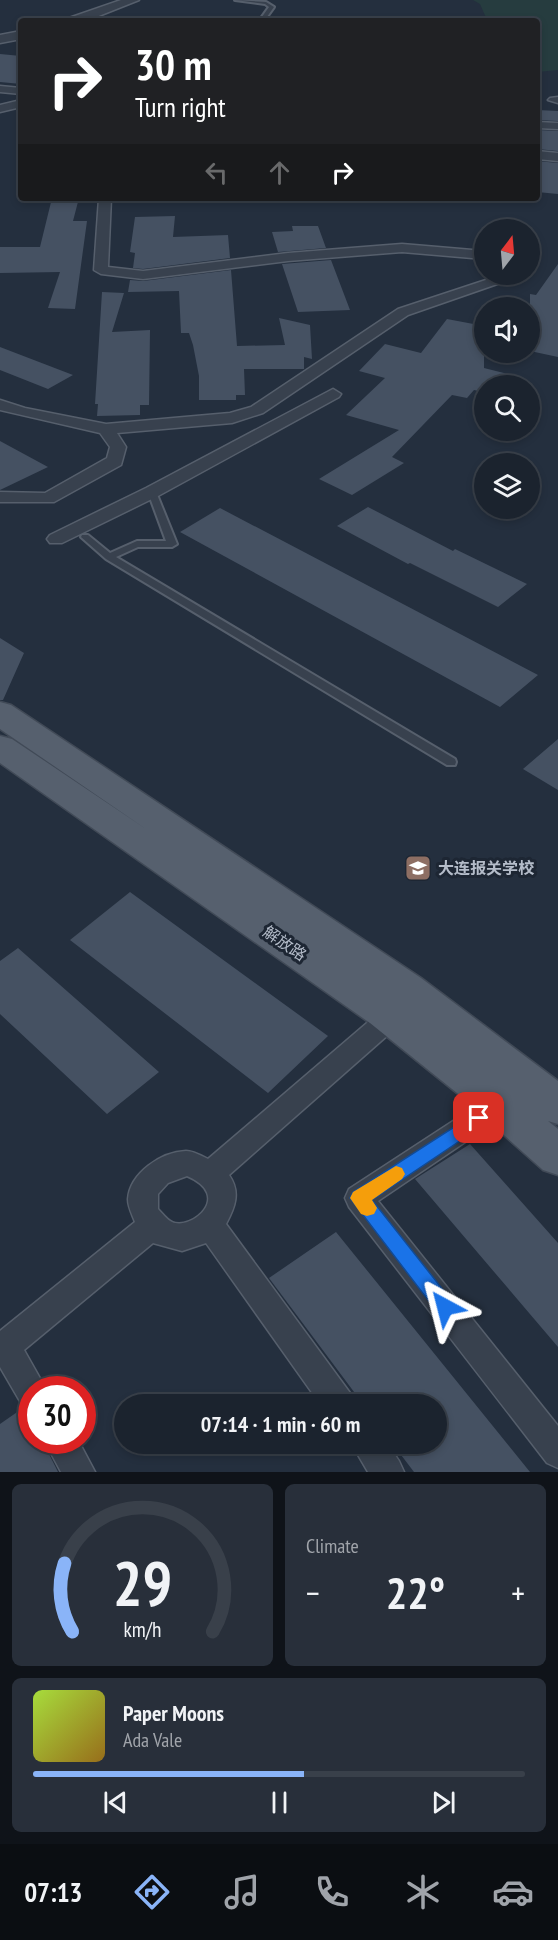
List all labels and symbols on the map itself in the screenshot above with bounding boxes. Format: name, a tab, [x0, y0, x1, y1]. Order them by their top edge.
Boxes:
north arrow	[474, 219, 540, 285]
school or university icon: 大连报关学校	[403, 853, 433, 883]
place label: 大连报关学校	[438, 858, 535, 878]
street label: 解放路	[260, 921, 310, 965]
pin	[453, 1092, 504, 1143]
position arrow	[413, 1275, 477, 1339]
speed limit sign: 30	[18, 1376, 96, 1454]

